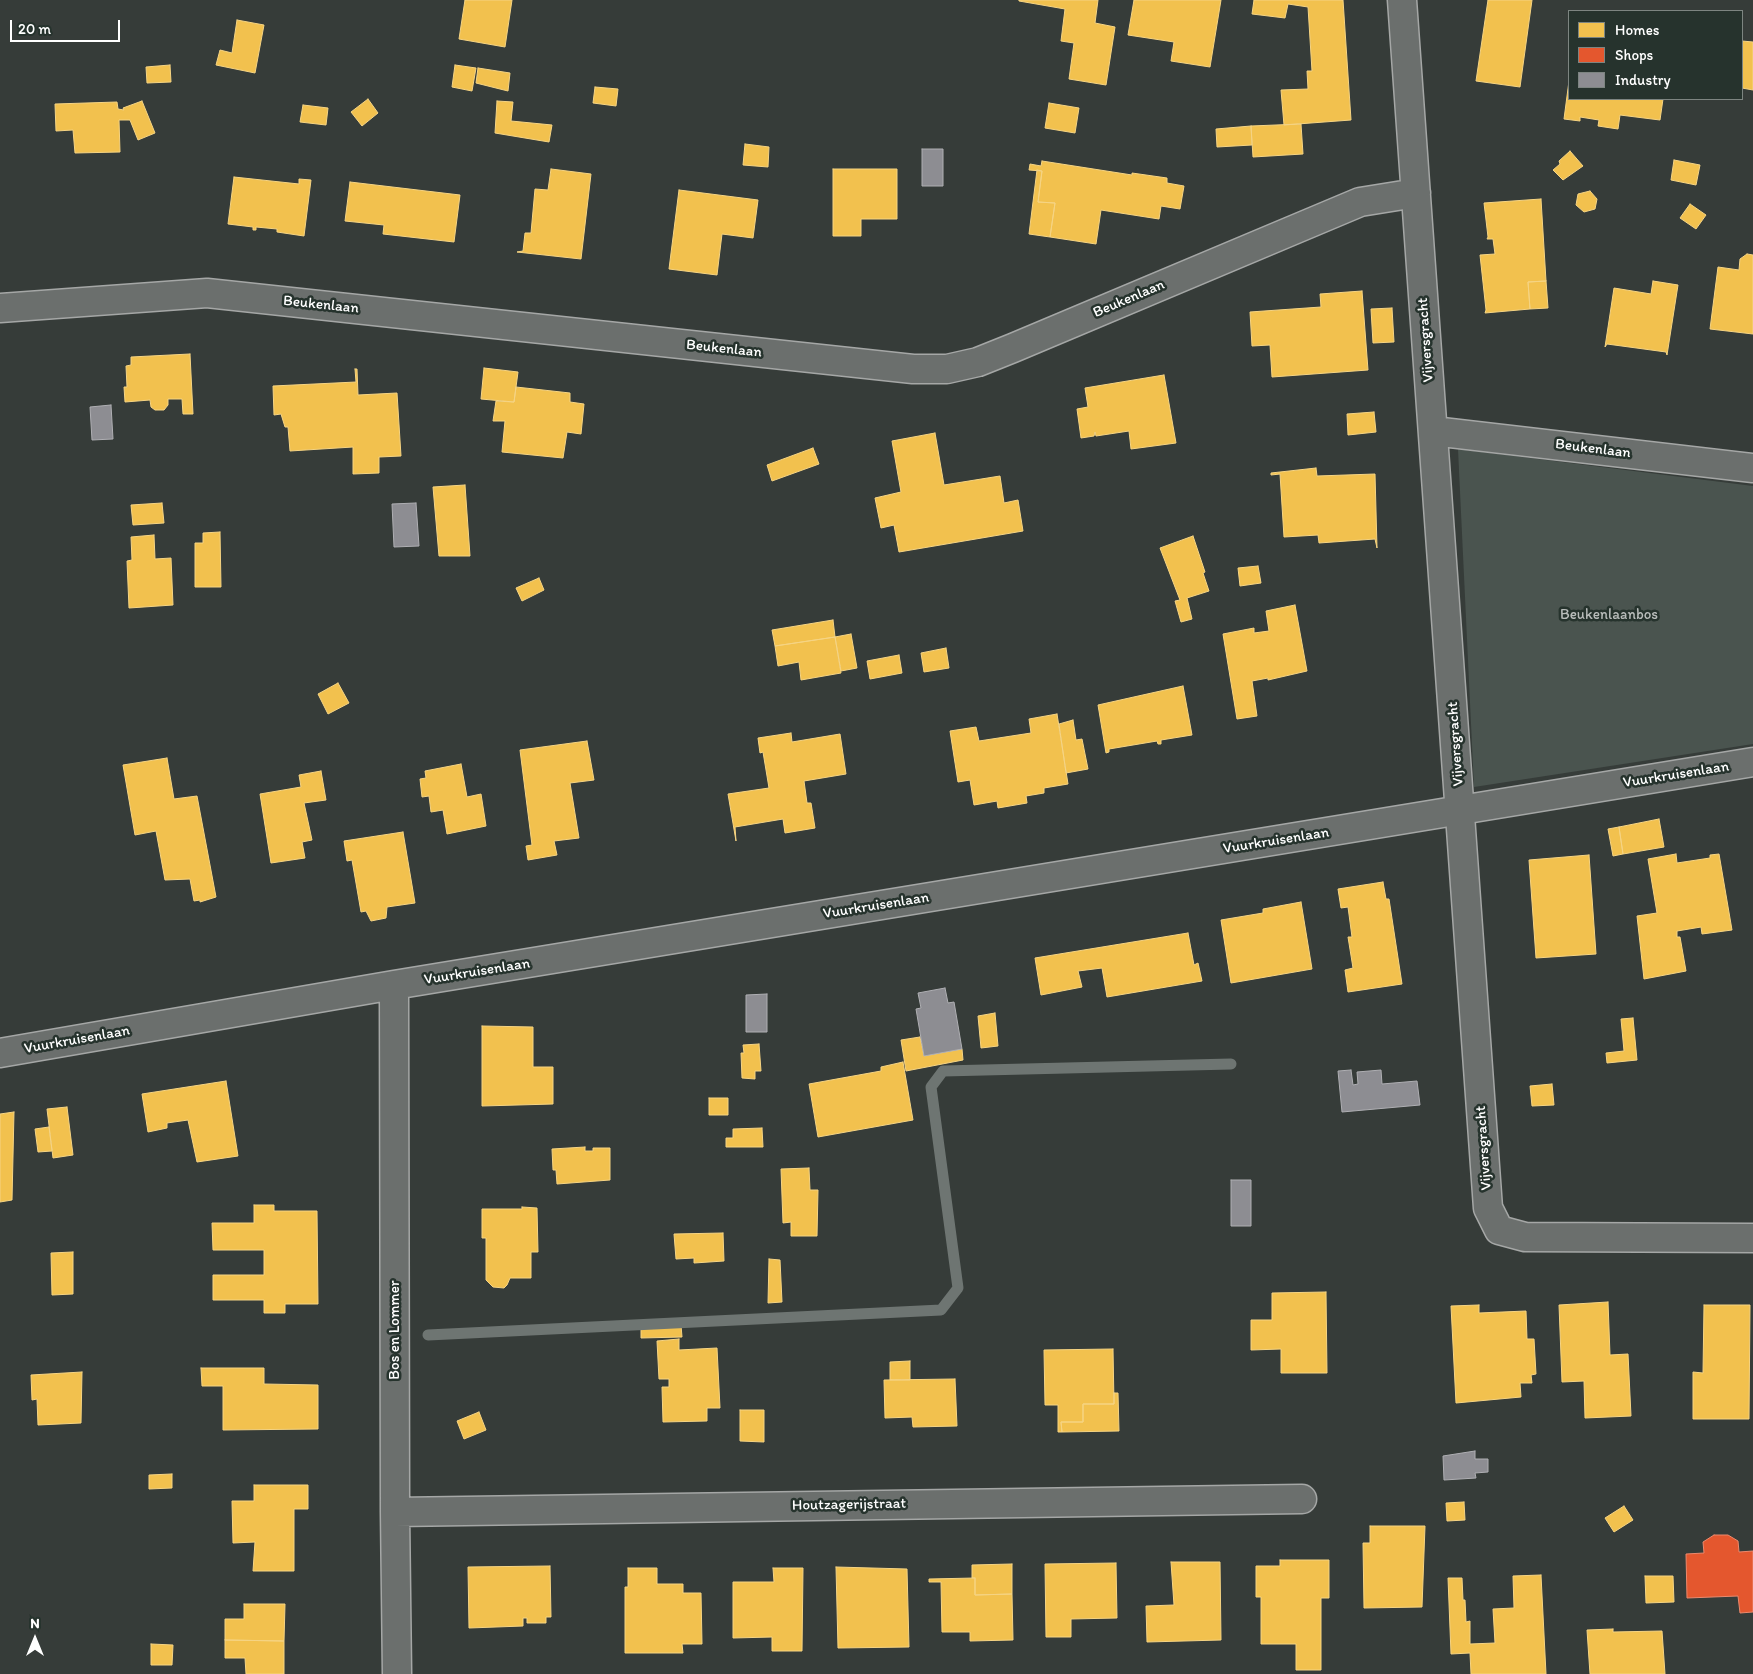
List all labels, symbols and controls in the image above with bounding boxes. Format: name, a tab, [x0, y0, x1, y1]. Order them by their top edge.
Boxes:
scale bar	[12, 10, 122, 42]
legend	[1568, 10, 1743, 100]
text: 20 m	[18, 20, 51, 38]
text: Homes	[1615, 21, 1659, 39]
text: Shops	[1615, 46, 1653, 64]
text: Industry	[1615, 71, 1671, 89]
street label: Beukenlaan	[1091, 276, 1167, 322]
street label: Beukenlaan	[282, 292, 360, 318]
street label: Vijversgracht	[1414, 297, 1438, 383]
street label: Beukenlaan	[685, 336, 763, 362]
street label: Beukenlaan	[1554, 435, 1632, 463]
park label: Beukenlaanbos	[1560, 606, 1658, 624]
street label: Vijversgracht	[1444, 701, 1468, 787]
street label: Vuurkruisenlaan	[1622, 758, 1730, 792]
street label: Vuurkruisenlaan	[1222, 824, 1330, 858]
street label: Vuurkruisenlaan	[822, 889, 930, 923]
street label: Vuurkruisenlaan	[423, 955, 531, 989]
street label: Vuurkruisenlaan	[23, 1022, 131, 1058]
street label: Vijversgracht	[1472, 1105, 1496, 1191]
street label: Bos en Lommer	[386, 1280, 404, 1380]
street label: Houtzagerijstraat	[792, 1495, 906, 1515]
north arrow	[10, 1614, 60, 1664]
text: N	[30, 1615, 40, 1632]

